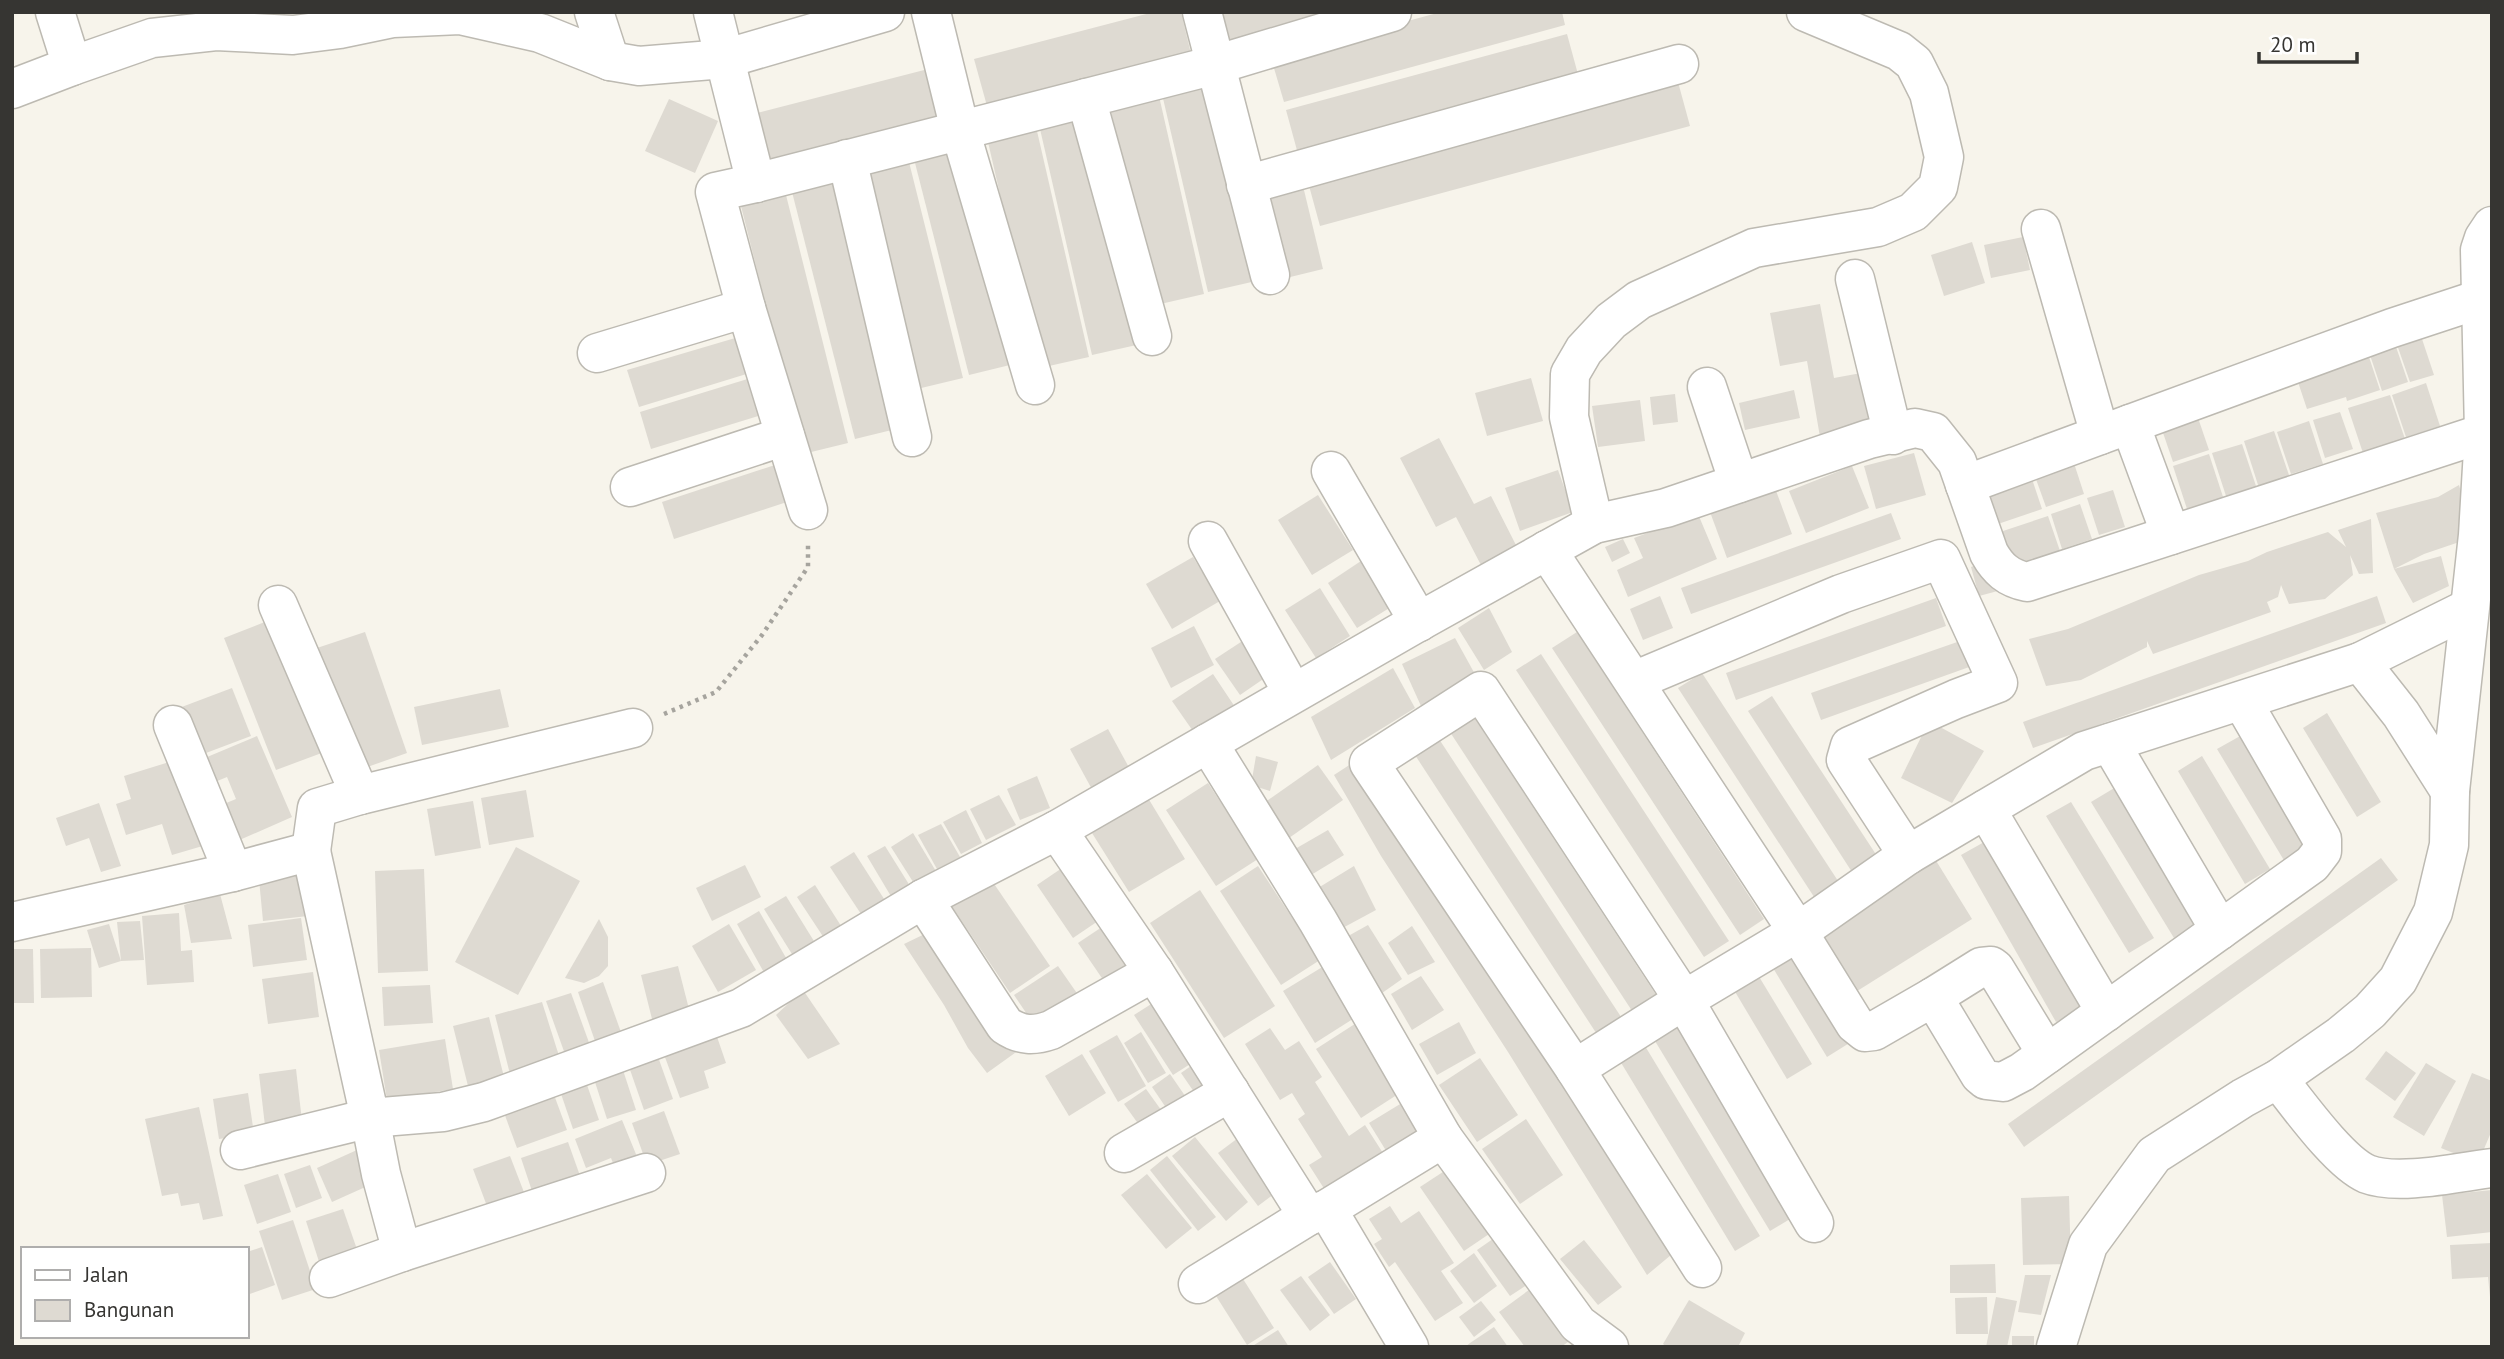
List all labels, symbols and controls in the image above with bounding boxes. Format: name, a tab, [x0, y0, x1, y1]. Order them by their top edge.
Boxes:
scale bar	[2259, 21, 2357, 65]
text: 20 m	[2270, 31, 2316, 58]
legend	[21, 1247, 248, 1338]
text: Jalan	[83, 1261, 129, 1288]
text: Bangunan	[84, 1296, 174, 1323]

